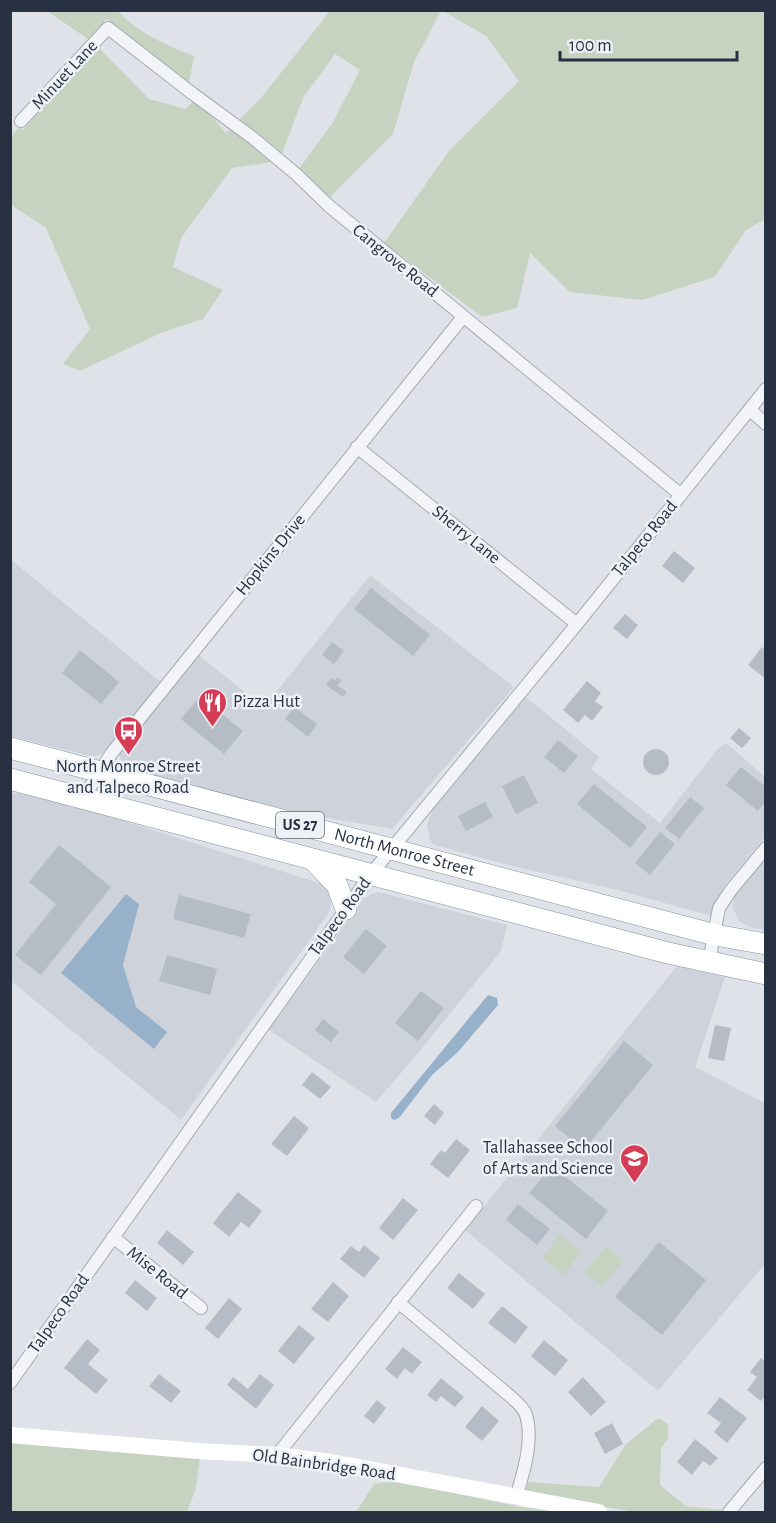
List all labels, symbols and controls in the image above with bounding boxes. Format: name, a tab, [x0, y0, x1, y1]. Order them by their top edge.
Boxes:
scale bar	[560, 24, 737, 62]
street label: Minuet Lane	[29, 37, 101, 113]
text: 100 m	[569, 37, 612, 55]
street label: Cangrove Road	[349, 221, 441, 301]
street label: Talpeco Road	[609, 497, 681, 581]
street label: Sherry Lane	[429, 502, 503, 568]
street label: Hopkins Drive	[233, 511, 309, 599]
restaurant icon: Pizza Hut	[196, 686, 228, 728]
place label: Pizza Hut	[233, 693, 300, 711]
bus stop icon: North Monroe Street and Talpeco Road	[112, 714, 144, 756]
place label: North Monroe Street and Talpeco Road	[56, 758, 200, 797]
road number: US 27	[276, 812, 324, 838]
street label: North Monroe Street	[332, 825, 477, 880]
street label: Talpeco Road	[306, 874, 374, 960]
place label: Tallahassee School of Arts and Science	[483, 1139, 613, 1178]
school or university icon: Tallahassee School of Arts and Science	[618, 1142, 650, 1184]
street label: Mise Road	[123, 1243, 191, 1303]
street label: Talpeco Road	[25, 1271, 93, 1357]
street label: Old Bainbridge Road	[251, 1446, 397, 1484]

